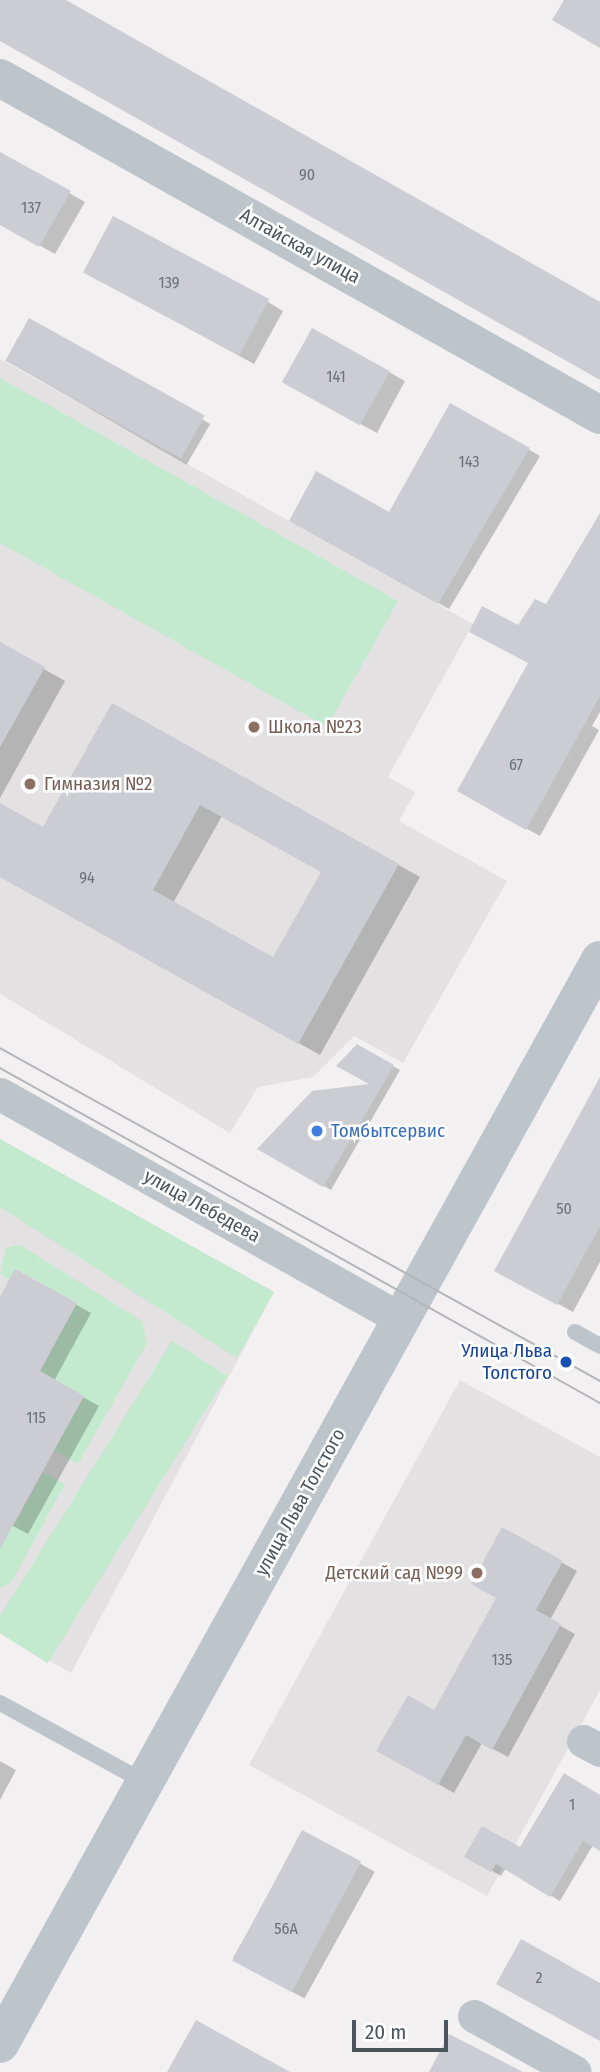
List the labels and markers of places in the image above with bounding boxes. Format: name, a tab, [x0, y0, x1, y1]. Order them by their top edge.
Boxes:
place label: Школа №23	[268, 716, 362, 738]
marker: Школа №23	[246, 719, 262, 735]
place label: Гимназия №2	[44, 773, 152, 795]
marker: Гимназия №2	[22, 776, 38, 792]
place label: Томбытсервис	[331, 1120, 445, 1142]
marker: Томбытсервис	[309, 1123, 325, 1139]
place label: Улица Льва Толстого	[461, 1340, 552, 1384]
marker: Улица Льва Толстого	[558, 1354, 574, 1370]
place label: Детский сад №99	[325, 1562, 463, 1584]
marker: Детский сад №99	[469, 1565, 485, 1581]

